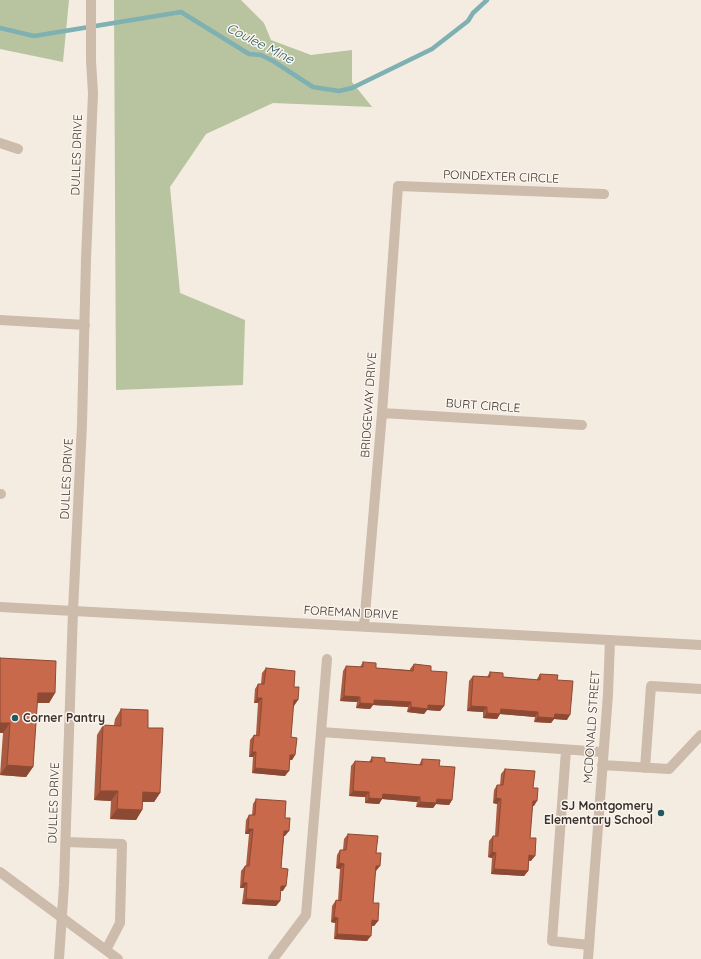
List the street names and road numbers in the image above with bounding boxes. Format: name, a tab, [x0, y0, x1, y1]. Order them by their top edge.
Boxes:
street label: DULLES DRIVE	[68, 114, 86, 196]
street label: POINDEXTER CIRCLE	[443, 168, 559, 186]
street label: BRIDGEWAY DRIVE	[358, 352, 380, 458]
street label: BURT CIRCLE	[445, 396, 521, 416]
street label: DULLES DRIVE	[58, 438, 76, 520]
street label: FOREMAN DRIVE	[303, 603, 399, 623]
street label: MCDONALD STREET	[581, 670, 603, 784]
street label: DULLES DRIVE	[45, 762, 63, 844]

